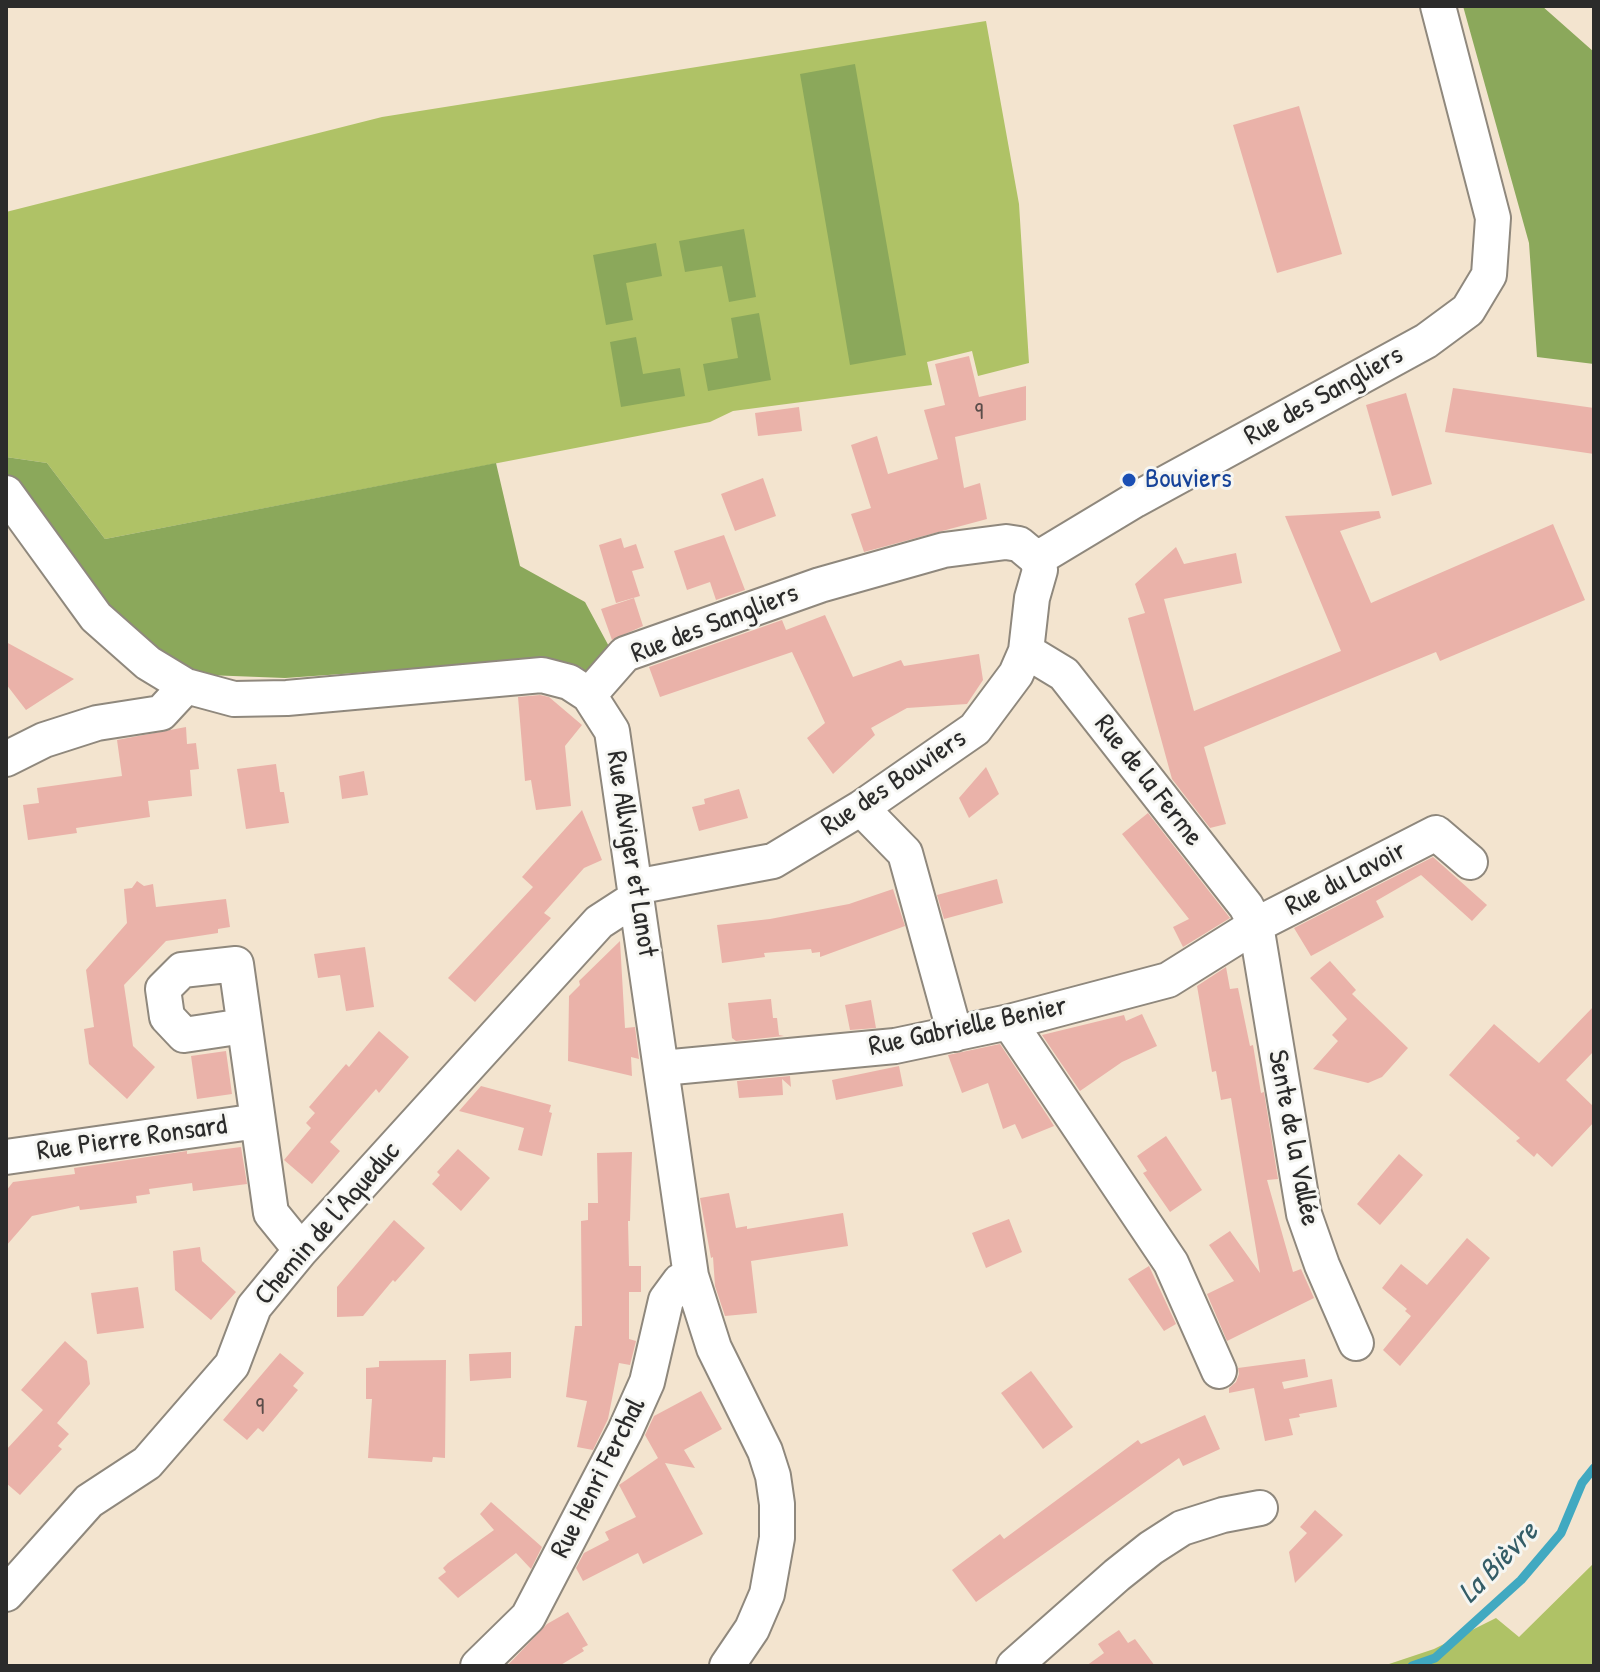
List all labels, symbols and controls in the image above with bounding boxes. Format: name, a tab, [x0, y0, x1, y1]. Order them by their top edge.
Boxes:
street label: Rue des Sangliers	[1239, 339, 1409, 453]
house number: 9	[975, 399, 983, 427]
place label: Bouviers	[1145, 463, 1232, 497]
marker: Bouviers	[1120, 471, 1138, 489]
street label: Rue des Sangliers	[627, 577, 803, 671]
street label: Rue de la Ferme	[1086, 709, 1210, 853]
street label: Rue des Bouviers	[815, 722, 973, 844]
street label: Rue Allviger et Lanot	[598, 749, 664, 959]
street label: Rue du Lavoir	[1280, 834, 1412, 924]
street label: Rue Gabrielle Benier	[866, 990, 1070, 1064]
street label: Sente de la Vallée	[1259, 1047, 1327, 1229]
street label: Rue Pierre Ronsard	[35, 1109, 229, 1169]
street label: Chemin de l'Aqueduc	[248, 1136, 408, 1312]
street label: Rue Henri Ferchal	[544, 1392, 654, 1564]
house number: 9	[256, 1394, 264, 1422]
water label: La Bièvre	[1452, 1515, 1546, 1611]

